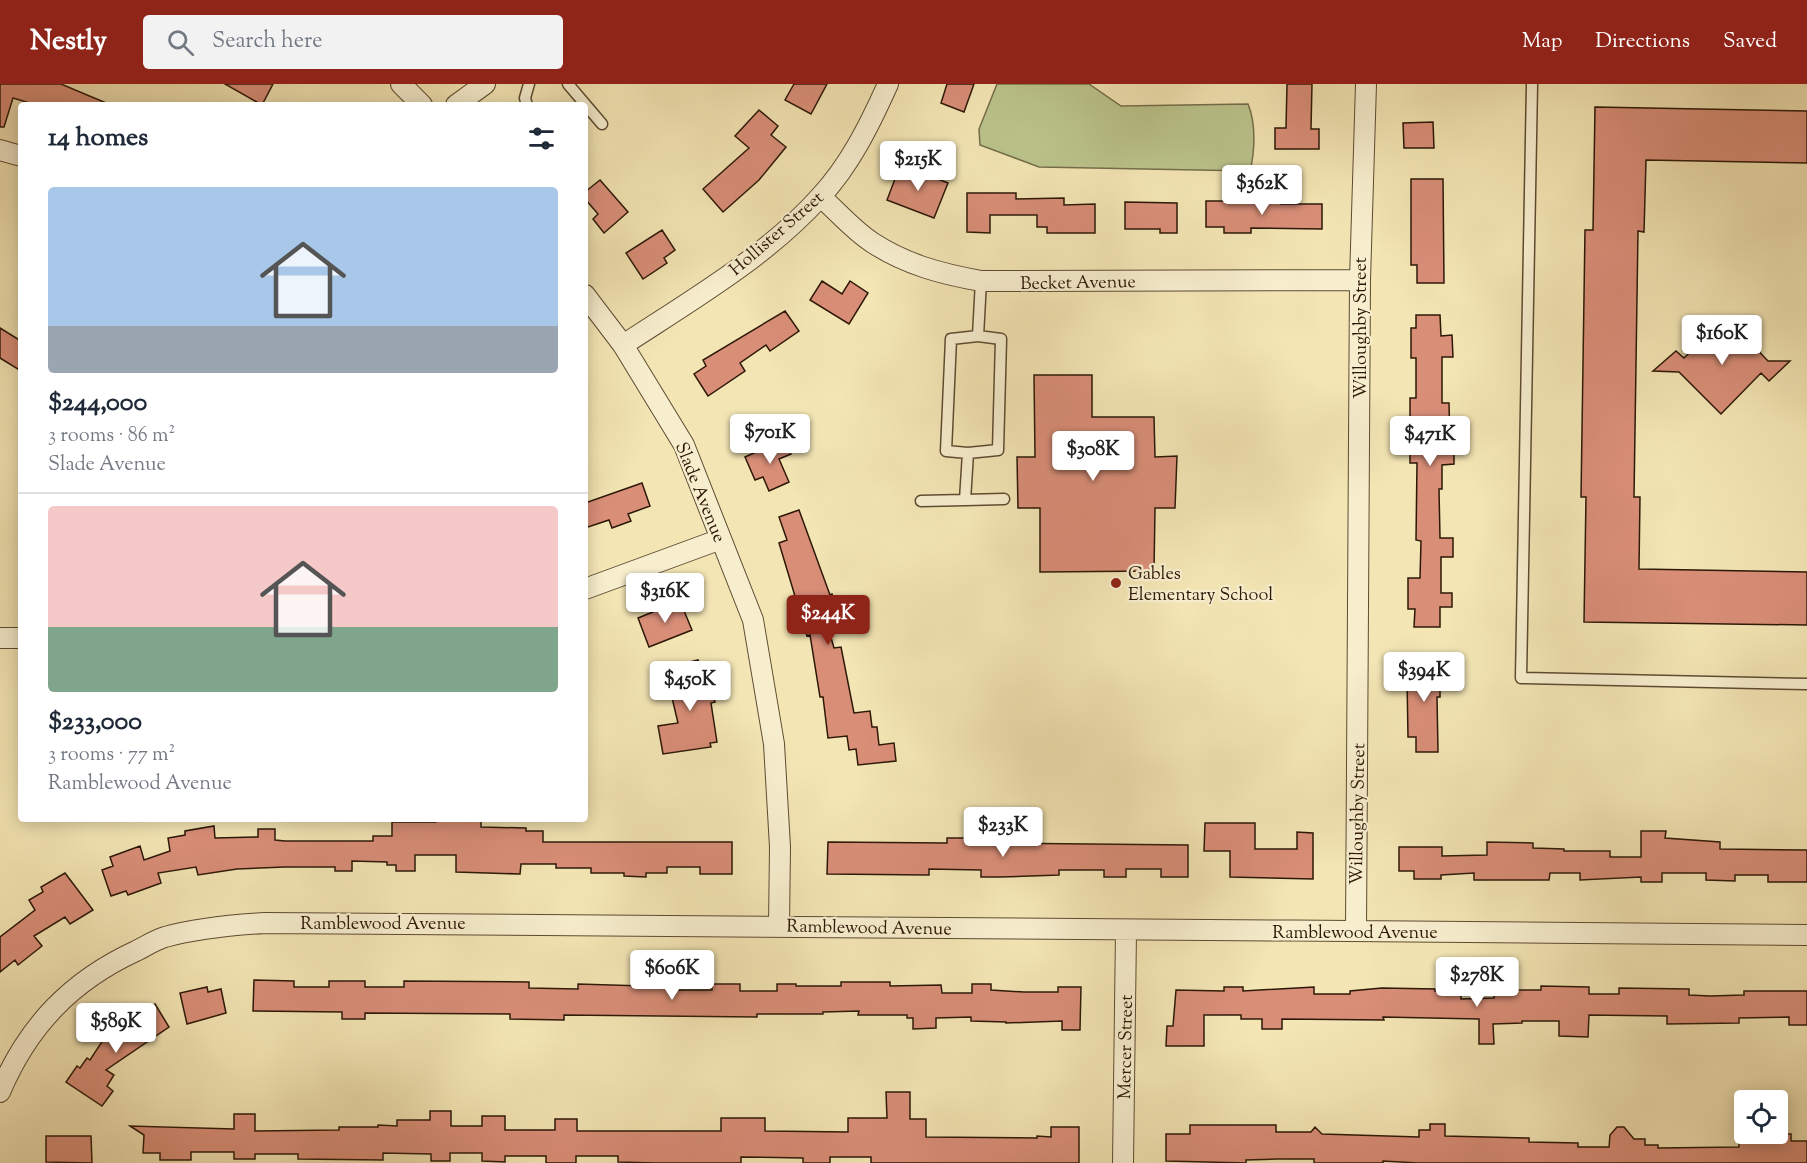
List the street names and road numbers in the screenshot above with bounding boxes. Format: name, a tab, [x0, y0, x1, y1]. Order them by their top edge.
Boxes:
street label: Hollister Street	[724, 186, 830, 283]
street label: Willoughby Street	[1349, 257, 1375, 399]
street label: Becket Avenue	[1020, 270, 1136, 298]
street label: Slade Avenue	[667, 439, 731, 547]
street label: Willoughby Street	[1345, 743, 1373, 885]
street label: Ramblewood Avenue	[300, 912, 466, 938]
street label: Ramblewood Avenue	[786, 915, 952, 943]
street label: Ramblewood Avenue	[1272, 921, 1438, 947]
street label: Mercer Street	[1113, 994, 1141, 1100]

